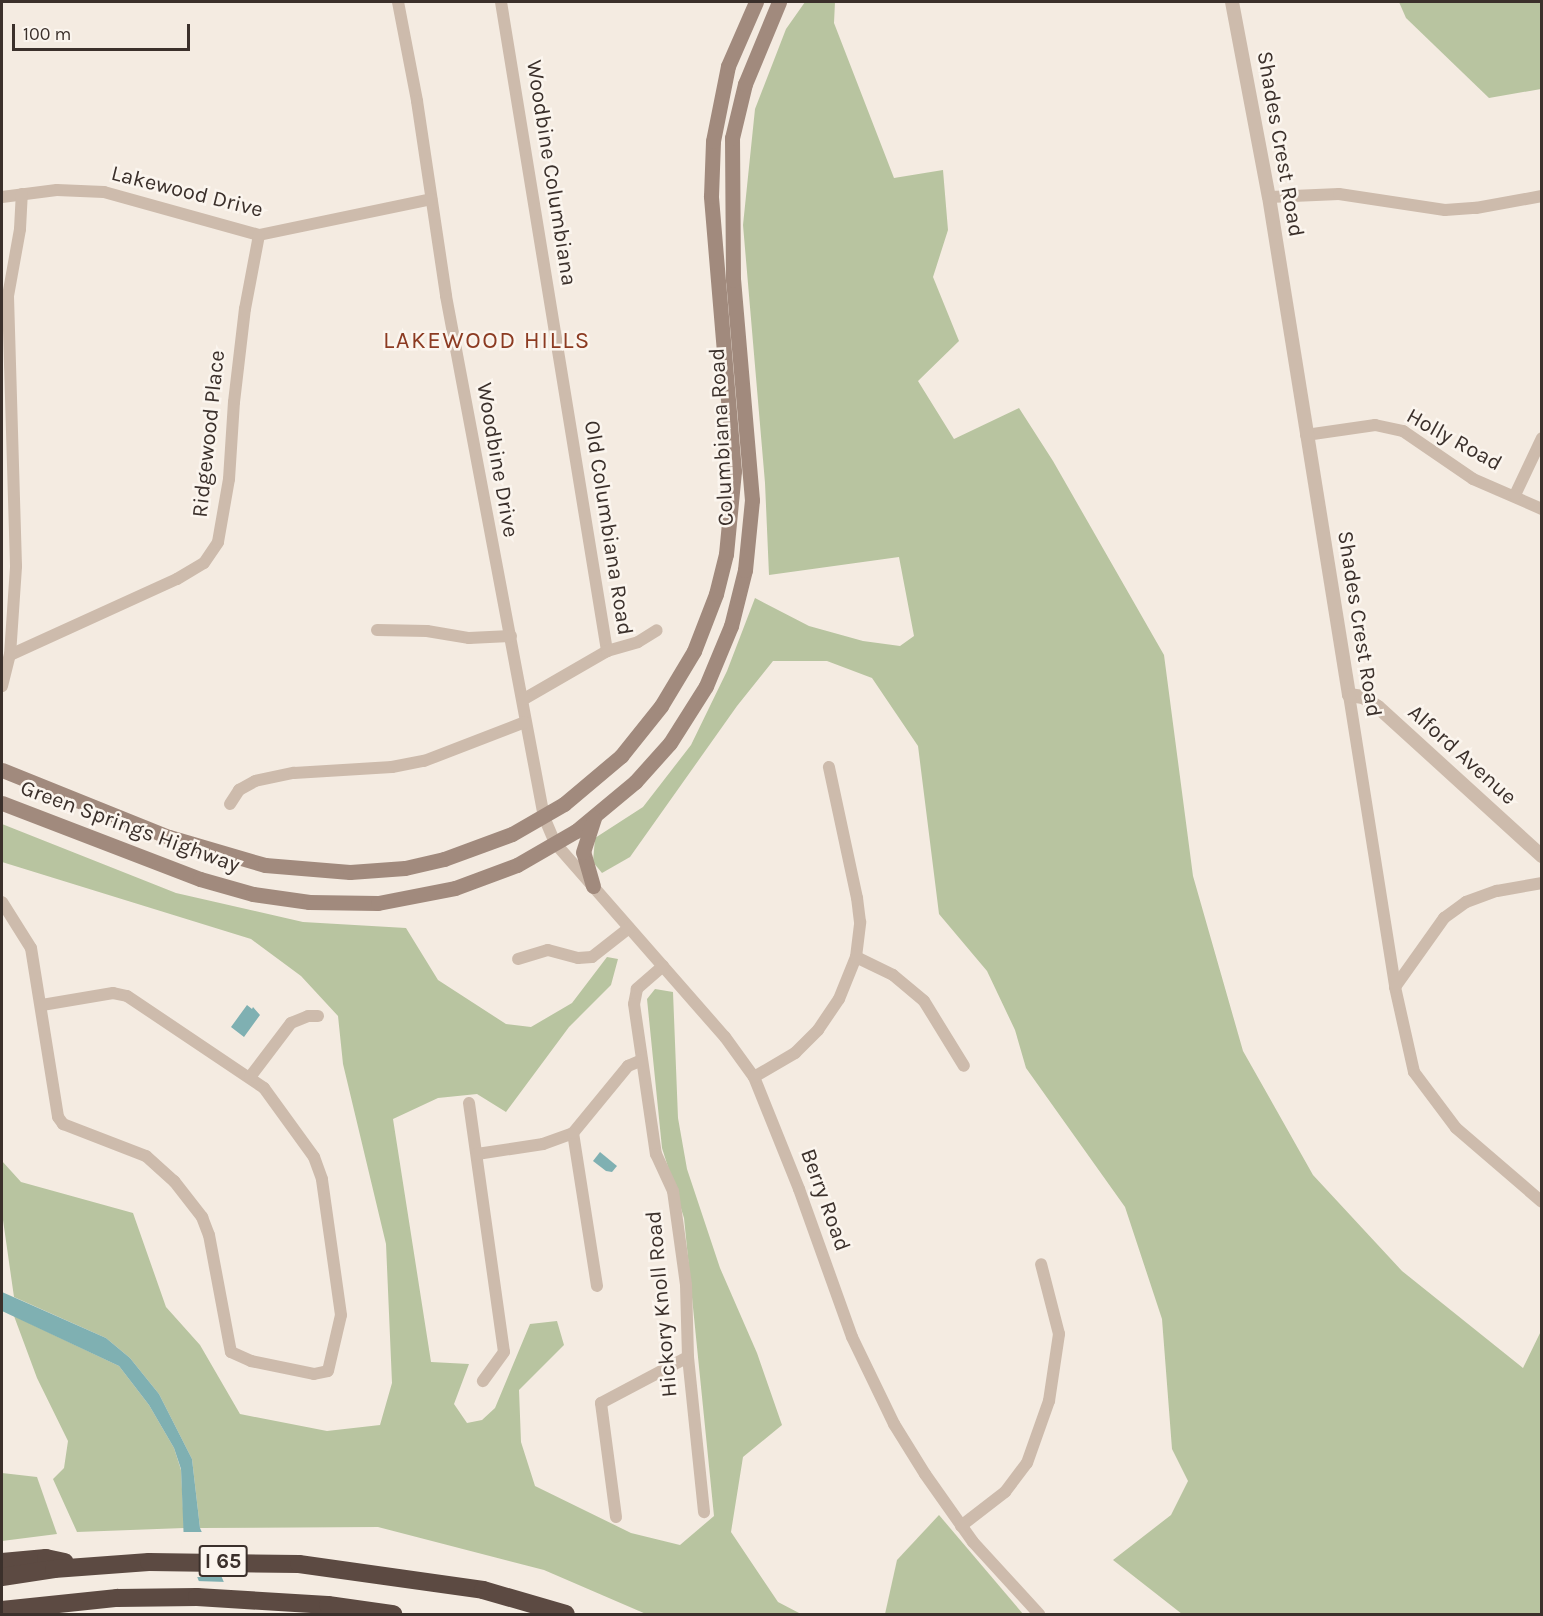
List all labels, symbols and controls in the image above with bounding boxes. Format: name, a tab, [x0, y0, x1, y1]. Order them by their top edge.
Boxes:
scale bar	[15, 12, 194, 50]
text: 100 m	[23, 23, 71, 45]
street label: Shades Crest Road	[1251, 49, 1309, 239]
street label: Woodbine Columbiana	[520, 58, 582, 288]
street label: Lakewood Drive	[108, 160, 266, 224]
district label: LAKEWOOD HILLS	[383, 327, 591, 355]
street label: Columbiana Road	[704, 347, 740, 527]
street label: Ridgewood Place	[187, 349, 231, 519]
street label: Woodbine Drive	[470, 380, 524, 540]
street label: Holly Road	[1402, 403, 1506, 477]
street label: Old Columbiana Road	[578, 419, 638, 637]
street label: Shades Crest Road	[1331, 529, 1387, 719]
street label: Alford Avenue	[1402, 699, 1522, 811]
street label: Green Springs Highway	[17, 775, 243, 879]
street label: Berry Road	[794, 1145, 856, 1255]
street label: Hickory Knoll Road	[641, 1210, 683, 1398]
road number: I 65	[198, 1543, 248, 1579]

